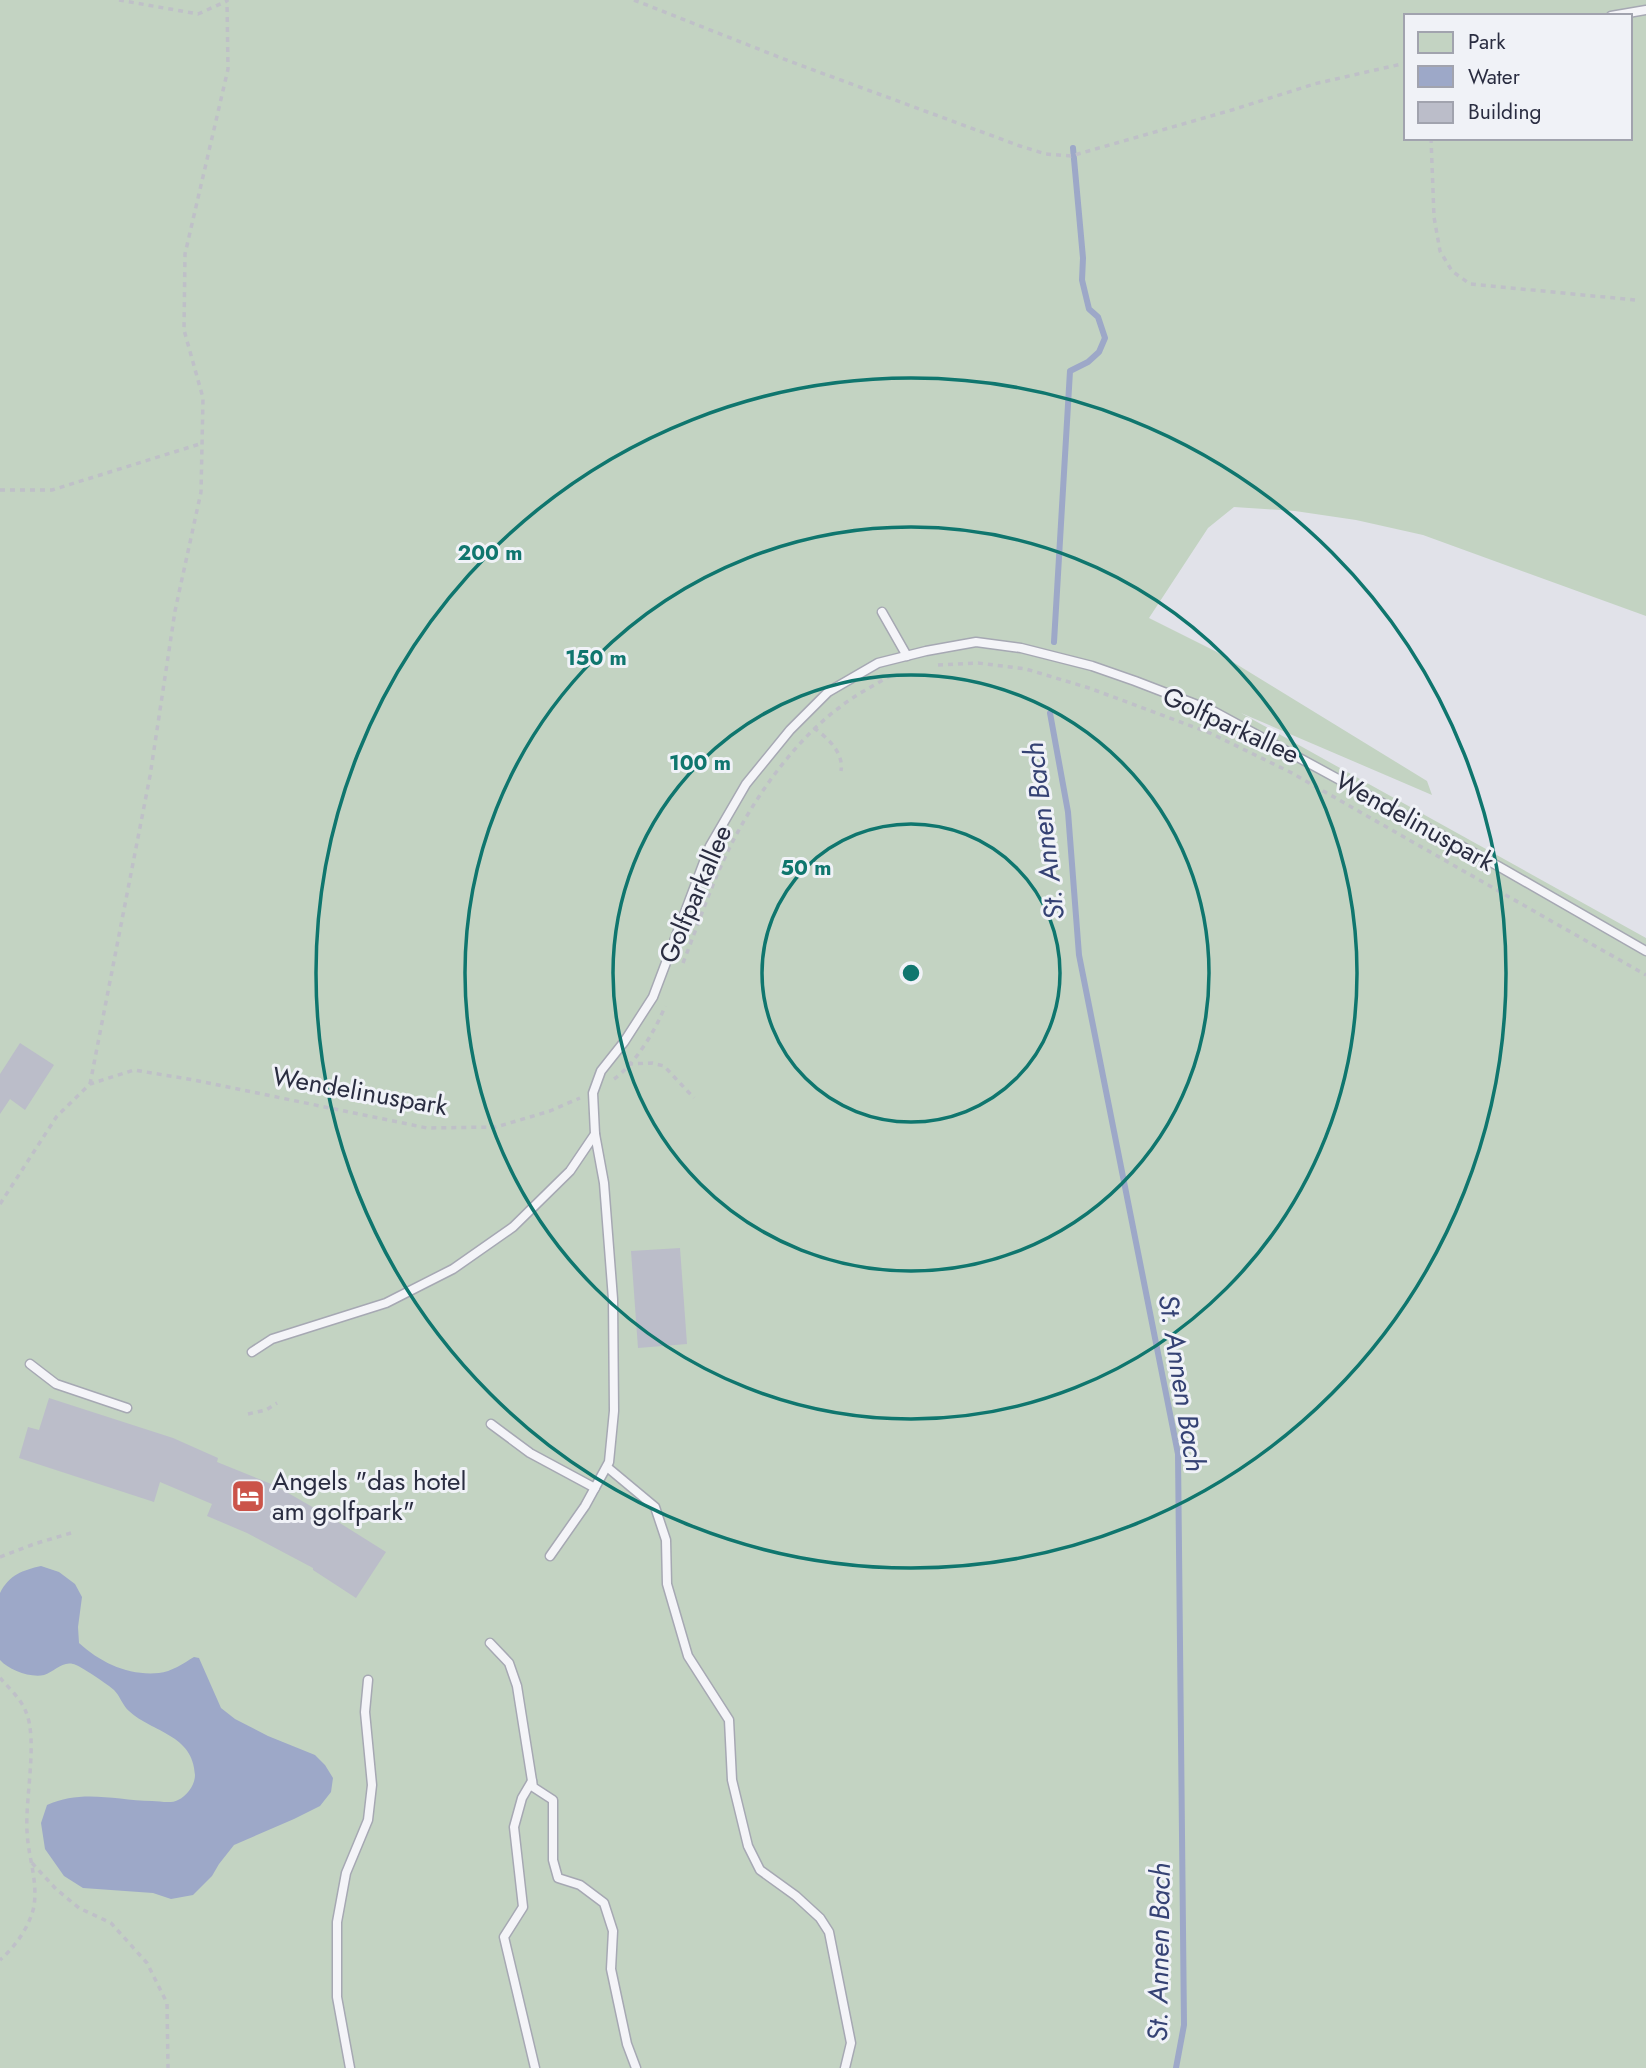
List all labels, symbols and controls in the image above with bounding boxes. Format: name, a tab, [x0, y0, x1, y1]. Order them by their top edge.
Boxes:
legend	[1404, 14, 1632, 140]
text: Park	[1468, 27, 1506, 57]
text: Water	[1468, 62, 1521, 92]
text: Building	[1468, 97, 1541, 127]
text: 200 m	[457, 538, 523, 568]
text: 150 m	[565, 643, 627, 673]
street label: Golfparkallee	[1156, 677, 1306, 773]
water label: St. Annen Bach	[1013, 740, 1075, 922]
text: 100 m	[669, 748, 731, 778]
street label: Wendelinuspark	[1328, 761, 1502, 881]
street label: Golfparkallee	[649, 819, 741, 969]
text: 50 m	[781, 853, 831, 883]
centre of rings	[899, 961, 923, 985]
street label: Wendelinuspark	[269, 1057, 451, 1125]
water label: St. Annen Bach	[1148, 1291, 1216, 1475]
place label: Angels "das hotel am golfpark"	[272, 1462, 466, 1530]
hotel icon: Angels "das hotel am golfpark"	[229, 1477, 267, 1515]
water label: St. Annen Bach	[1137, 1862, 1181, 2042]

